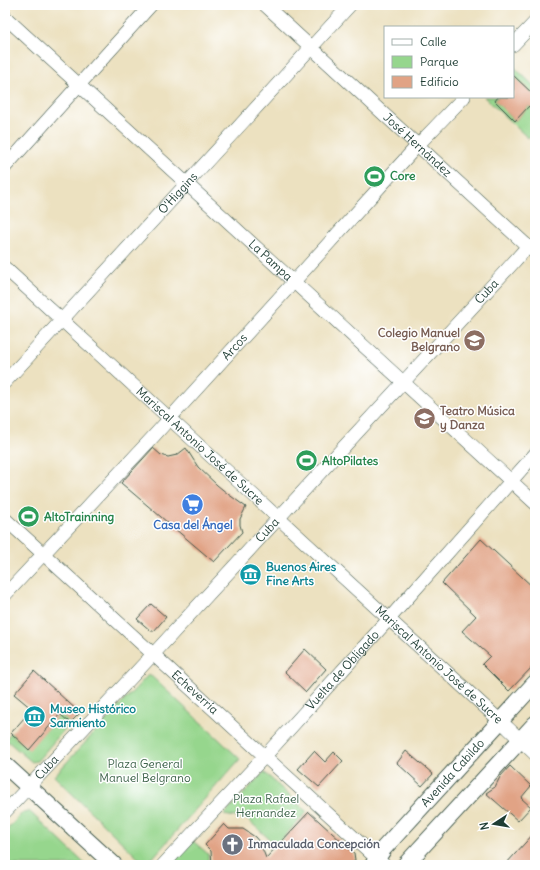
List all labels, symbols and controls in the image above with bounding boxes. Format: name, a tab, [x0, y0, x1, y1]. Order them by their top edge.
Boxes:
legend	[384, 26, 514, 98]
text: Calle	[420, 34, 447, 49]
text: Parque	[420, 54, 459, 69]
text: Edificio	[420, 74, 459, 89]
street label: José Hernández	[380, 110, 455, 180]
sports icon: Core	[362, 163, 388, 189]
place label: Core	[390, 168, 416, 183]
street label: O'Higgins	[155, 169, 200, 217]
street label: La Pampa	[246, 236, 296, 284]
street label: Cuba	[471, 276, 501, 307]
place label: Colegio Manuel Belgrano	[378, 325, 460, 355]
school or university icon: Colegio Manuel Belgrano	[462, 327, 488, 353]
street label: Arcos	[218, 330, 250, 363]
street label: Mariscal Antonio José de Sucre	[133, 384, 267, 508]
place label: Teatro Música y Danza	[440, 403, 515, 433]
school or university icon: Teatro Música y Danza	[411, 405, 437, 431]
sports icon: AltoPilates	[293, 448, 319, 474]
place label: AltoPilates	[322, 453, 379, 468]
supermarket icon: Casa del Ángel	[180, 491, 206, 517]
sports icon: AltoTrainning	[15, 504, 41, 530]
place label: AltoTrainning	[44, 509, 115, 525]
street label: Cuba	[252, 514, 282, 545]
place label: Casa del Ángel	[153, 517, 233, 533]
place label: Buenos Aires Fine Arts	[266, 559, 337, 588]
museum icon: Buenos Aires Fine Arts	[238, 561, 264, 587]
street label: Mariscal Antonio José de Sucre	[372, 602, 506, 726]
street label: Vuelta de Obligado	[302, 627, 382, 713]
street label: Echeverría	[169, 667, 222, 717]
place label: Museo Histórico Sarmiento	[50, 701, 136, 730]
museum icon: Museo Histórico Sarmiento	[22, 703, 48, 729]
street label: Avenida Cabildo	[417, 735, 487, 810]
street label: Cuba	[31, 752, 62, 783]
park label: Plaza General Manuel Belgrano	[99, 756, 191, 785]
park label: Plaza Rafael Hernandez	[233, 791, 299, 820]
north arrow	[474, 804, 514, 844]
text: N	[477, 821, 492, 831]
church icon: Inmaculada Concepción	[220, 831, 246, 857]
place label: Inmaculada Concepción	[248, 836, 380, 852]

